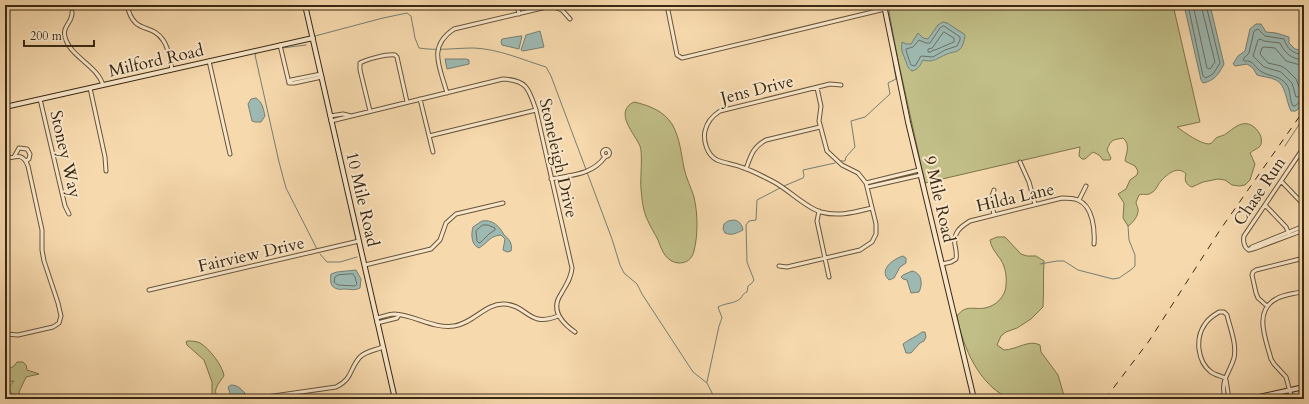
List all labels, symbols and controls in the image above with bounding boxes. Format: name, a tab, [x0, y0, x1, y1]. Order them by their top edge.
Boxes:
scale bar	[24, 22, 94, 48]
text: 200 m	[30, 28, 63, 44]
street label: Milford Road	[106, 38, 206, 83]
street label: Jens Drive	[715, 69, 796, 110]
street label: Stoneleigh Drive	[534, 96, 583, 220]
street label: Stoney Way	[44, 108, 87, 200]
street label: 10 Mile Road	[340, 149, 385, 249]
street label: Chase Run	[1228, 152, 1291, 230]
street label: 9 Mile Road	[918, 154, 961, 245]
street label: Hilda Lane	[974, 177, 1056, 218]
street label: Fairview Drive	[196, 231, 307, 278]

